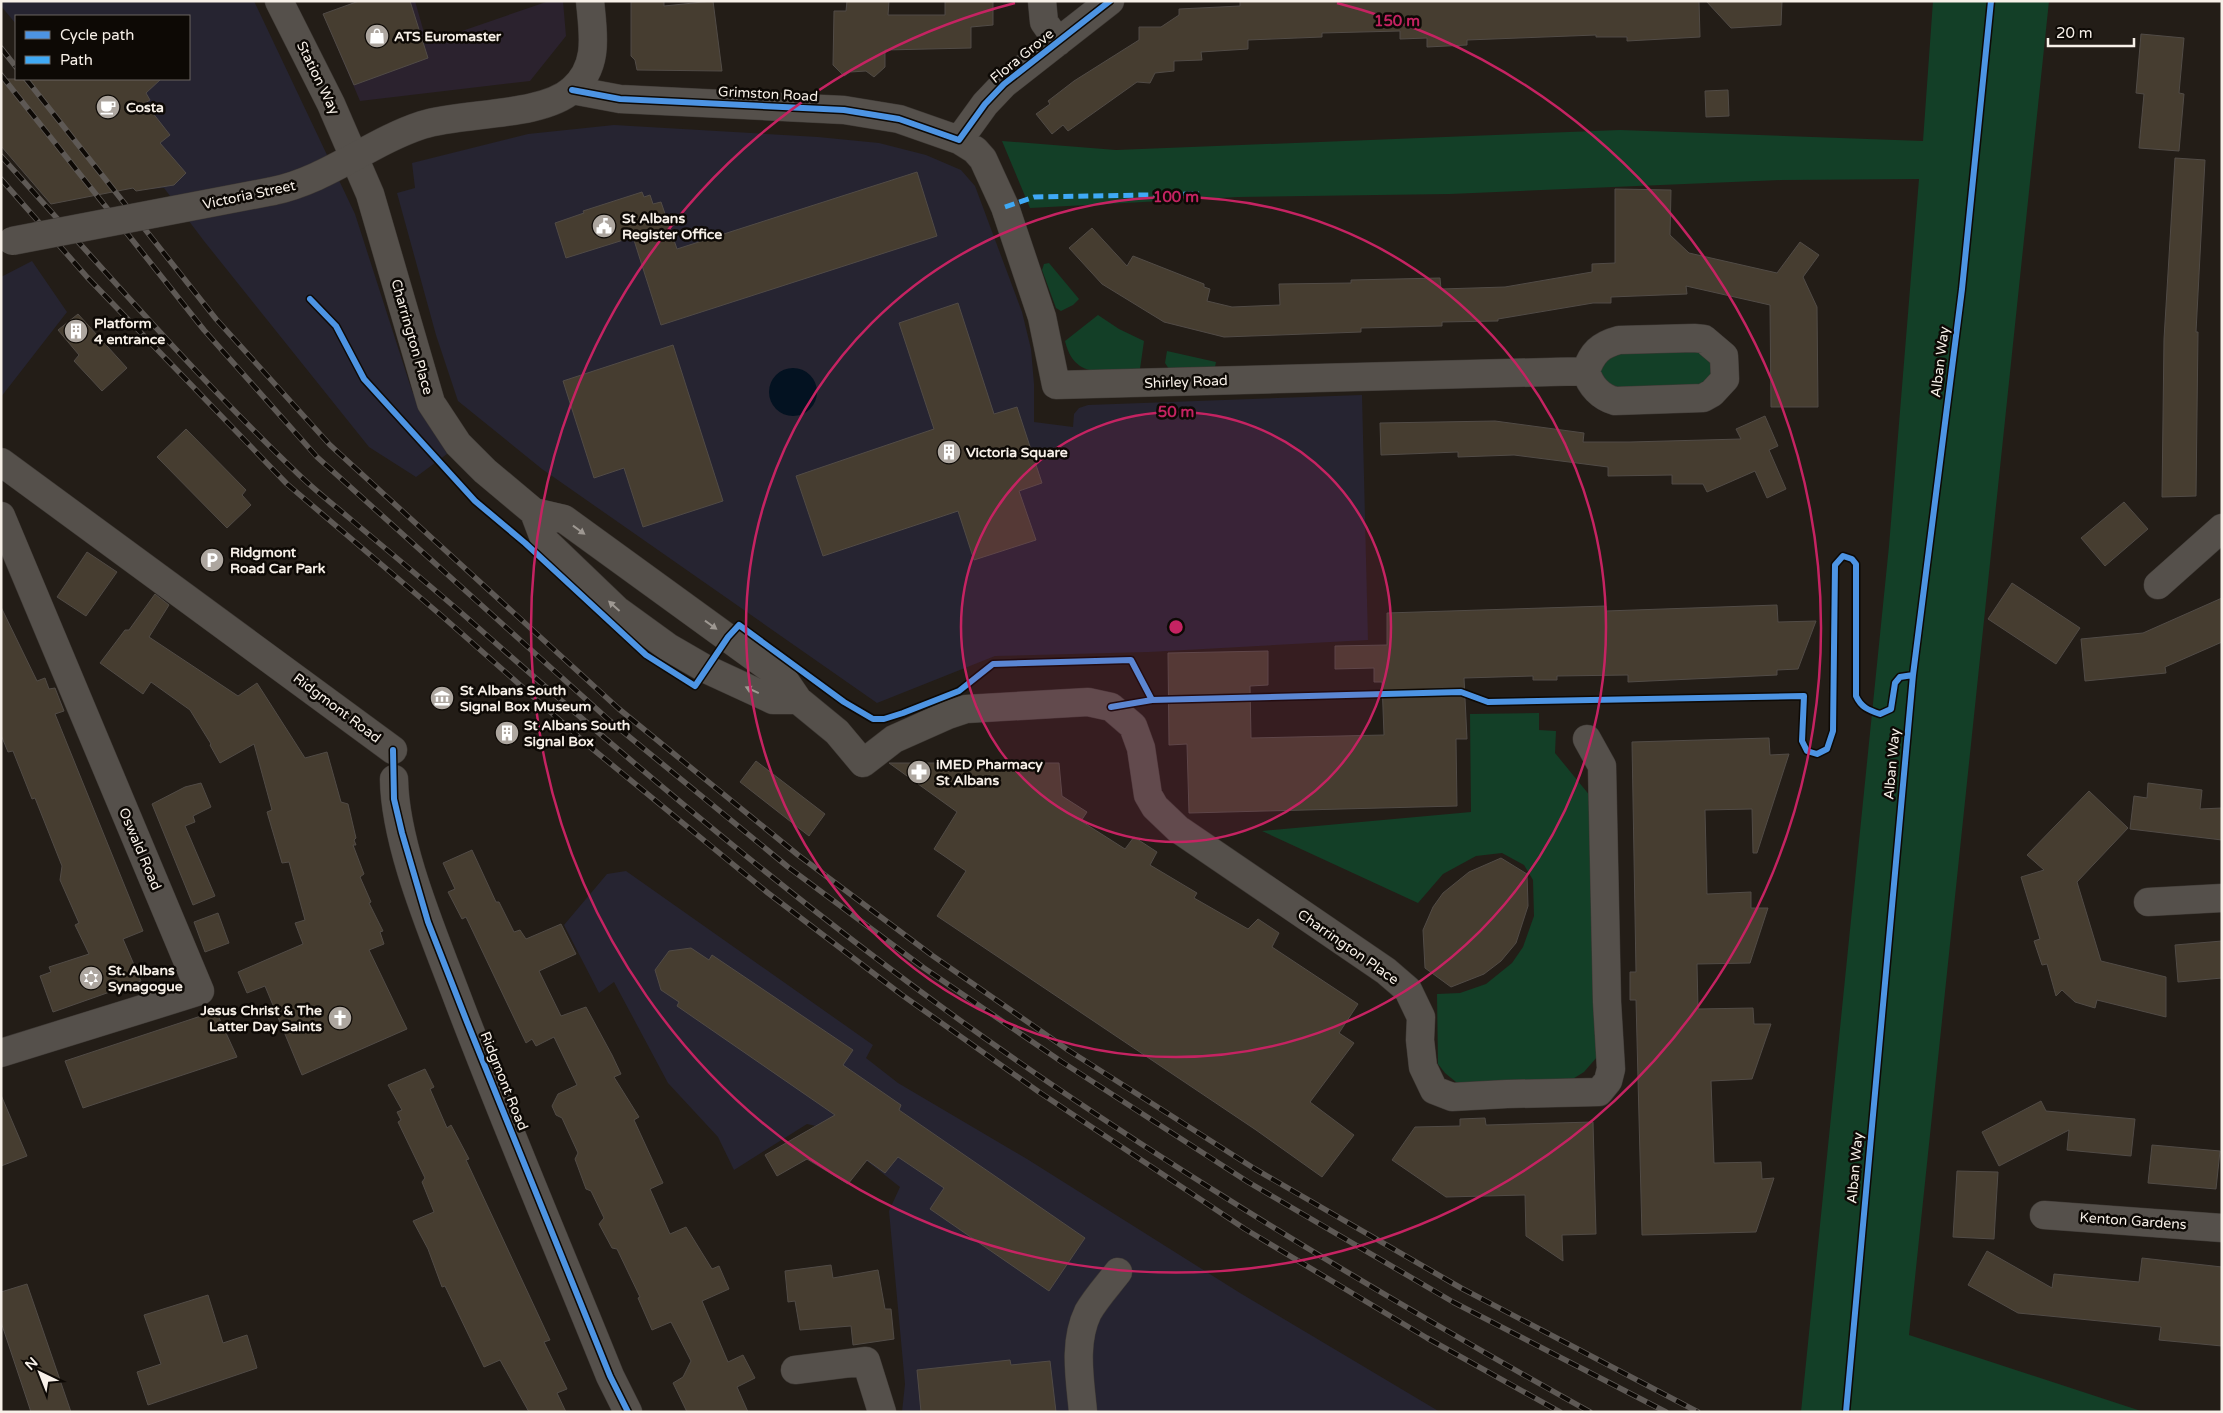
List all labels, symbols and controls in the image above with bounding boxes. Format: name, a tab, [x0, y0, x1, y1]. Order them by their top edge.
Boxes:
text: 150 m	[1374, 12, 1420, 30]
legend	[15, 15, 190, 80]
scale bar	[2048, 15, 2134, 47]
shop icon: ATS Euromaster	[364, 23, 390, 49]
text: 20 m	[2056, 24, 2093, 42]
street label: Flora Grove	[987, 25, 1057, 87]
text: Cycle path	[60, 26, 134, 44]
place label: ATS Euromaster	[394, 28, 502, 45]
street label: Station Way	[293, 38, 343, 118]
text: Path	[60, 51, 93, 69]
street label: Grimston Road	[718, 83, 818, 105]
cafe icon: Costa	[95, 94, 121, 120]
place label: Costa	[126, 99, 164, 116]
street label: Victoria Street	[201, 177, 298, 213]
text: 100 m	[1153, 188, 1199, 206]
place label: St Albans Register Office	[622, 210, 722, 243]
public building icon: St Albans Register Office	[591, 213, 617, 239]
street label: Charrington Place	[387, 277, 437, 397]
place label: Platform 4 entrance	[94, 315, 165, 348]
building icon: Platform 4 entrance	[63, 318, 89, 344]
street label: Alban Way	[1927, 325, 1953, 399]
street label: Shirley Road	[1144, 372, 1228, 392]
text: 50 m	[1158, 403, 1194, 421]
building icon: Victoria Square	[936, 439, 962, 465]
place label: Victoria Square	[966, 444, 1068, 461]
one-way arrow	[572, 525, 586, 535]
place label: Ridgmont Road Car Park	[230, 544, 326, 577]
parking icon: Ridgmont Road Car Park	[199, 547, 225, 573]
one-way arrow	[608, 600, 620, 612]
centre of rings	[1167, 618, 1185, 636]
one-way arrow	[704, 619, 717, 630]
street label: Ridgmont Road	[290, 670, 384, 746]
place label: St Albans South Signal Box Museum	[460, 682, 592, 715]
museum icon: St Albans South Signal Box Museum	[429, 685, 455, 711]
one-way arrow	[744, 686, 759, 695]
place label: St Albans South Signal Box	[524, 717, 630, 750]
building icon: St Albans South Signal Box	[494, 720, 520, 746]
street label: Alban Way	[1880, 727, 1904, 800]
place label: iMED Pharmacy St Albans	[936, 756, 1043, 789]
pharmacy icon: iMED Pharmacy St Albans	[906, 759, 932, 785]
street label: Oswald Road	[115, 805, 165, 893]
street label: Charrington Place	[1294, 906, 1402, 988]
place label: St. Albans Synagogue	[108, 962, 183, 995]
synagogue icon: St. Albans Synagogue	[78, 965, 104, 991]
place label: Jesus Christ & The Latter Day Saints	[199, 1002, 322, 1035]
church icon: Jesus Christ & The Latter Day Saints	[327, 1005, 353, 1031]
street label: Ridgmont Road	[476, 1029, 532, 1133]
street label: Alban Way	[1843, 1131, 1867, 1204]
street label: Kenton Gardens	[2079, 1209, 2187, 1233]
north arrow	[15, 1348, 65, 1398]
text: N	[22, 1354, 41, 1374]

